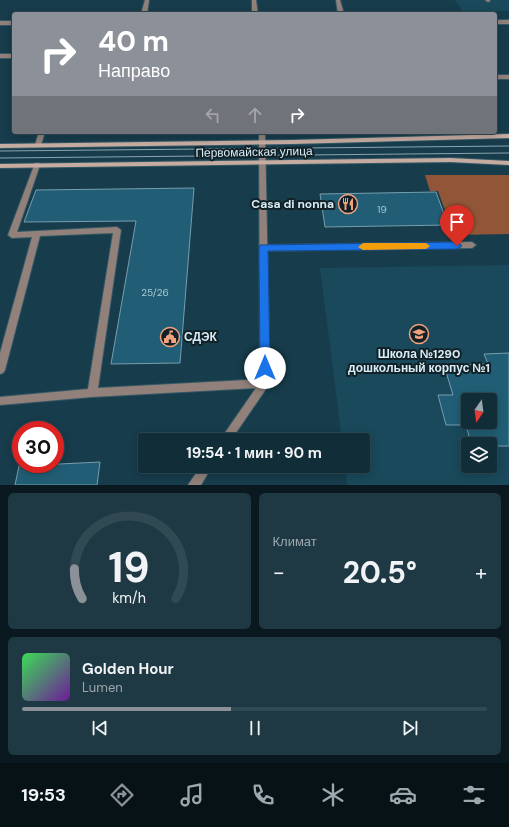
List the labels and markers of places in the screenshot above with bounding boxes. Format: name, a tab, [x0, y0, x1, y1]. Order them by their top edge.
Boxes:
restaurant icon: Casa di nonna	[337, 193, 359, 215]
place label: Casa di nonna	[251, 196, 334, 212]
pin	[440, 205, 474, 246]
school or university icon: Школа №1290 дошкольный корпус №1	[408, 323, 430, 345]
public building icon: СДЭК	[159, 326, 181, 348]
place label: СДЭК	[184, 329, 218, 345]
place label: Школа №1290 дошкольный корпус №1	[348, 346, 490, 376]

